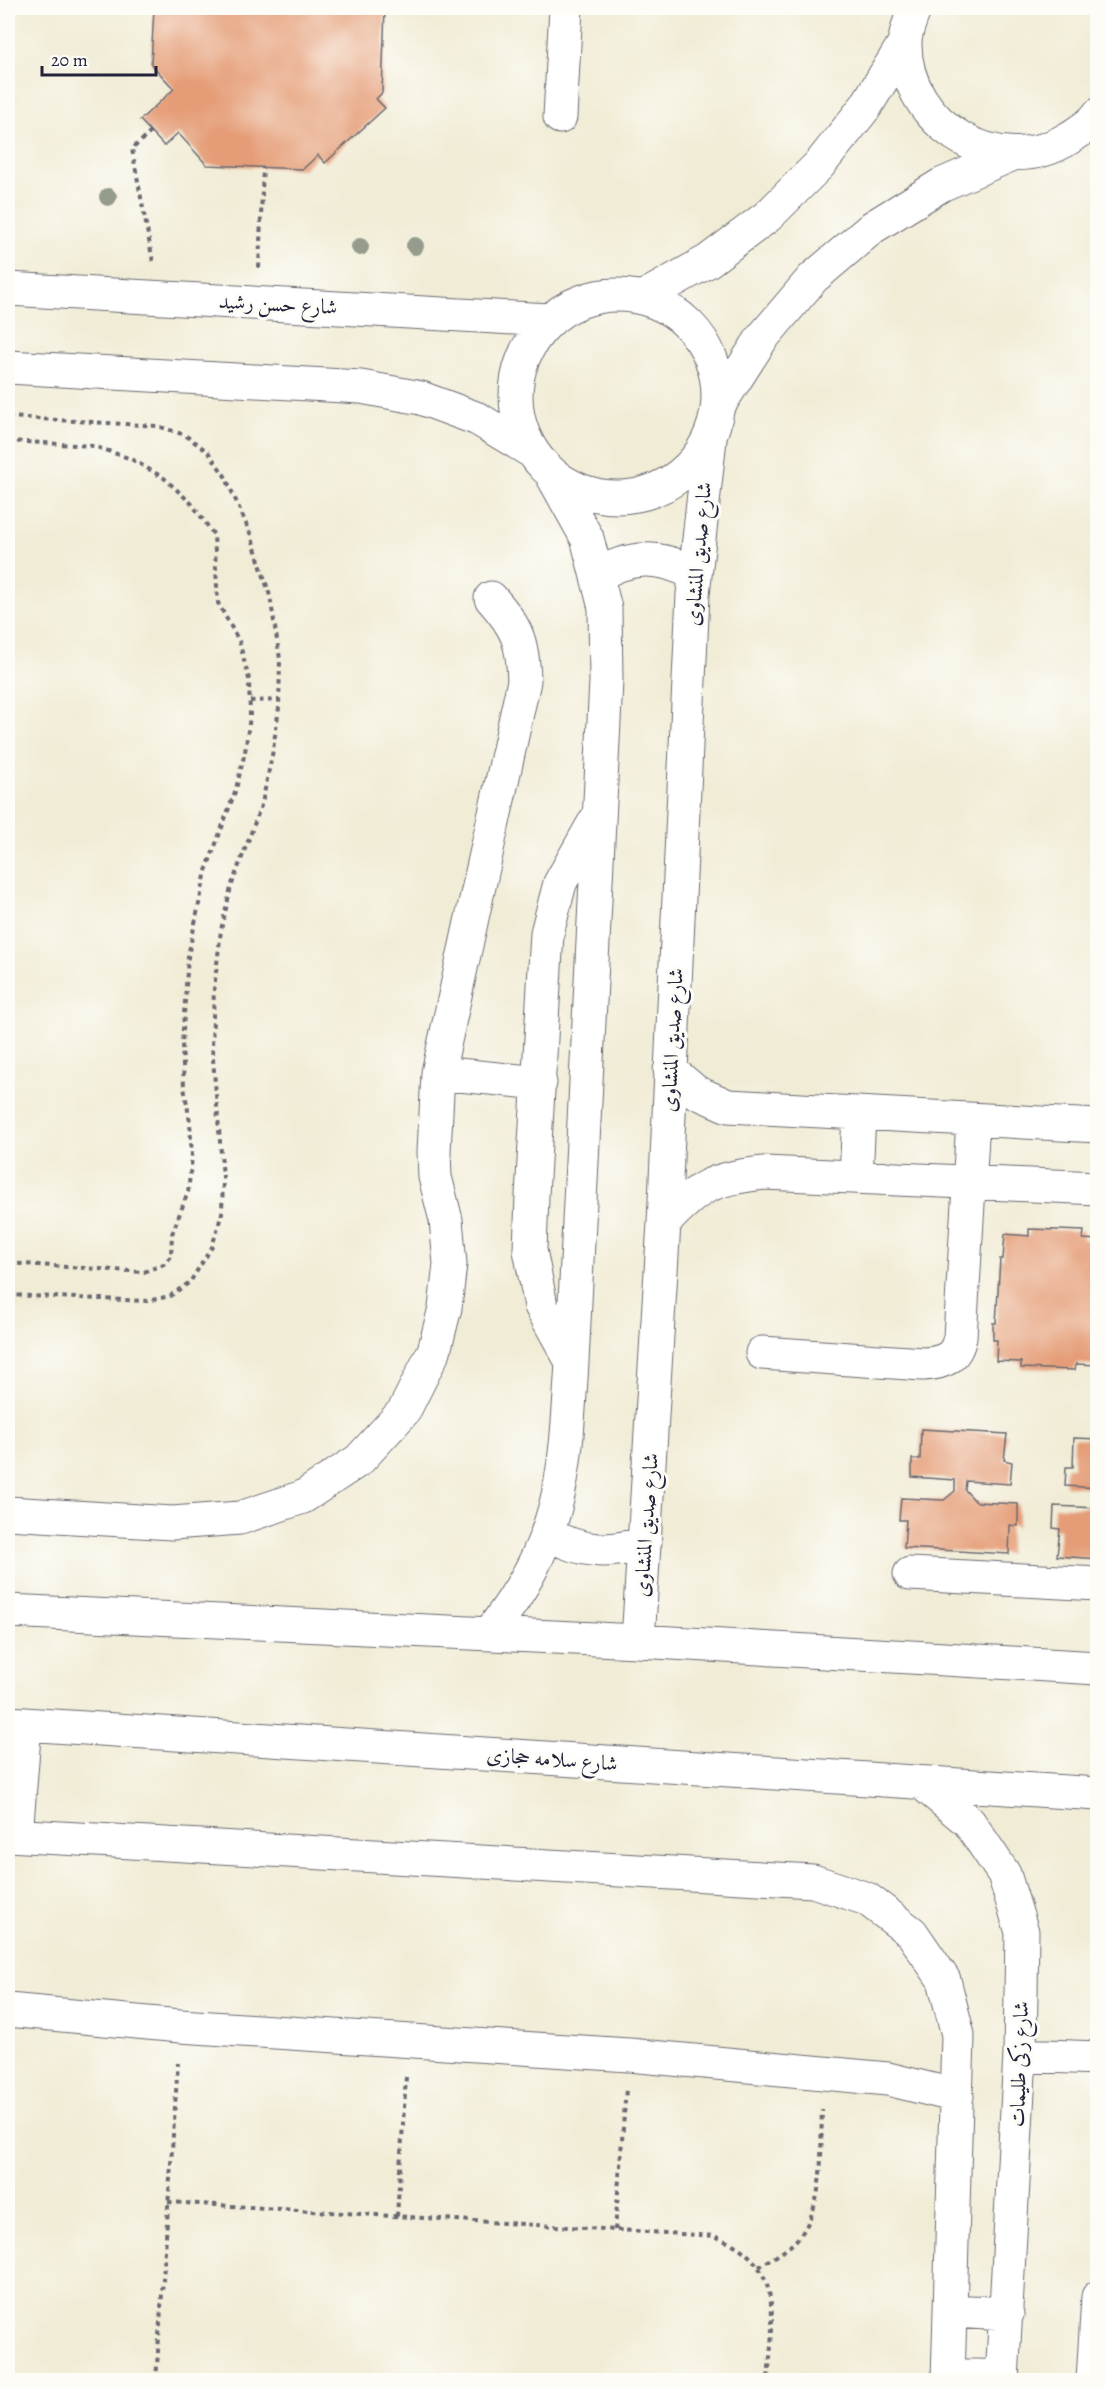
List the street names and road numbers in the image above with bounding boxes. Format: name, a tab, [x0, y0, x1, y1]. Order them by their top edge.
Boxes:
street label: شارع حسن رشيد	[218, 287, 338, 325]
street label: شارع صديق المنشاوى	[678, 481, 722, 627]
street label: شارع صديق المنشاوى	[654, 967, 694, 1113]
street label: شارع صديق المنشاوى	[627, 1452, 669, 1598]
street label: شارع سلامه حجازى	[485, 1740, 619, 1782]
street label: شارع زكى طليمات	[1003, 2001, 1039, 2128]

